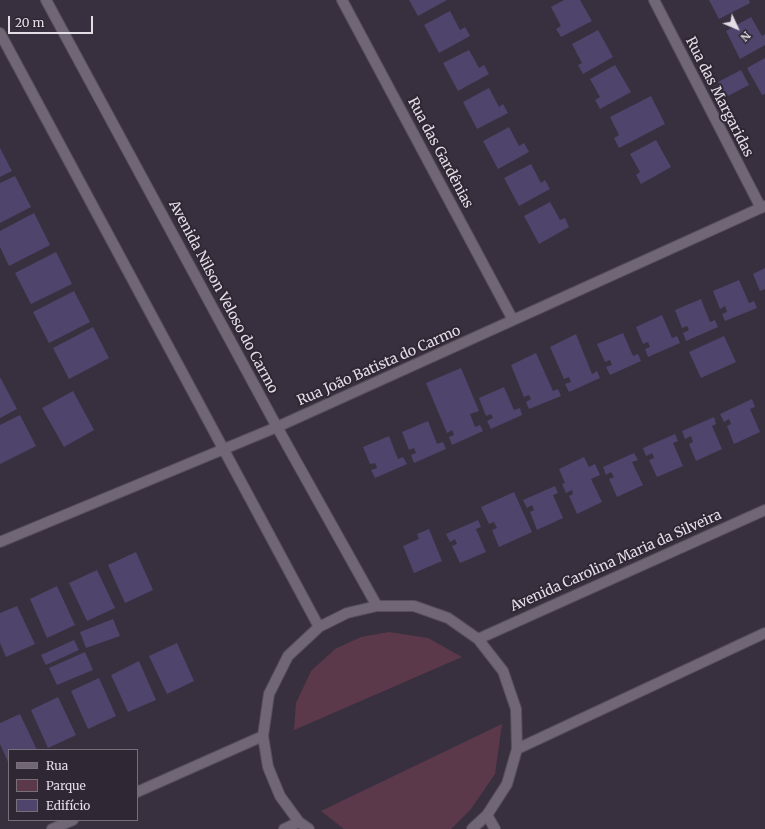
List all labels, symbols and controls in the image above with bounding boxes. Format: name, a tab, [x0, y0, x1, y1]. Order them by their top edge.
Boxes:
scale bar	[10, 8, 95, 34]
north arrow	[717, 8, 757, 48]
text: 20 m	[15, 15, 44, 30]
text: N	[738, 28, 754, 44]
street label: Rua das Margaridas	[681, 34, 757, 160]
street label: Rua das Gardênias	[404, 95, 476, 211]
street label: Avenida Nilson Veloso do Carmo	[165, 198, 281, 396]
street label: Rua João Batista do Carmo	[295, 322, 463, 410]
street label: Avenida Carolina Maria da Silveira	[508, 507, 724, 615]
legend	[8, 749, 138, 821]
text: Rua	[46, 758, 68, 773]
text: Parque	[46, 778, 86, 793]
text: Edifício	[46, 798, 90, 813]

